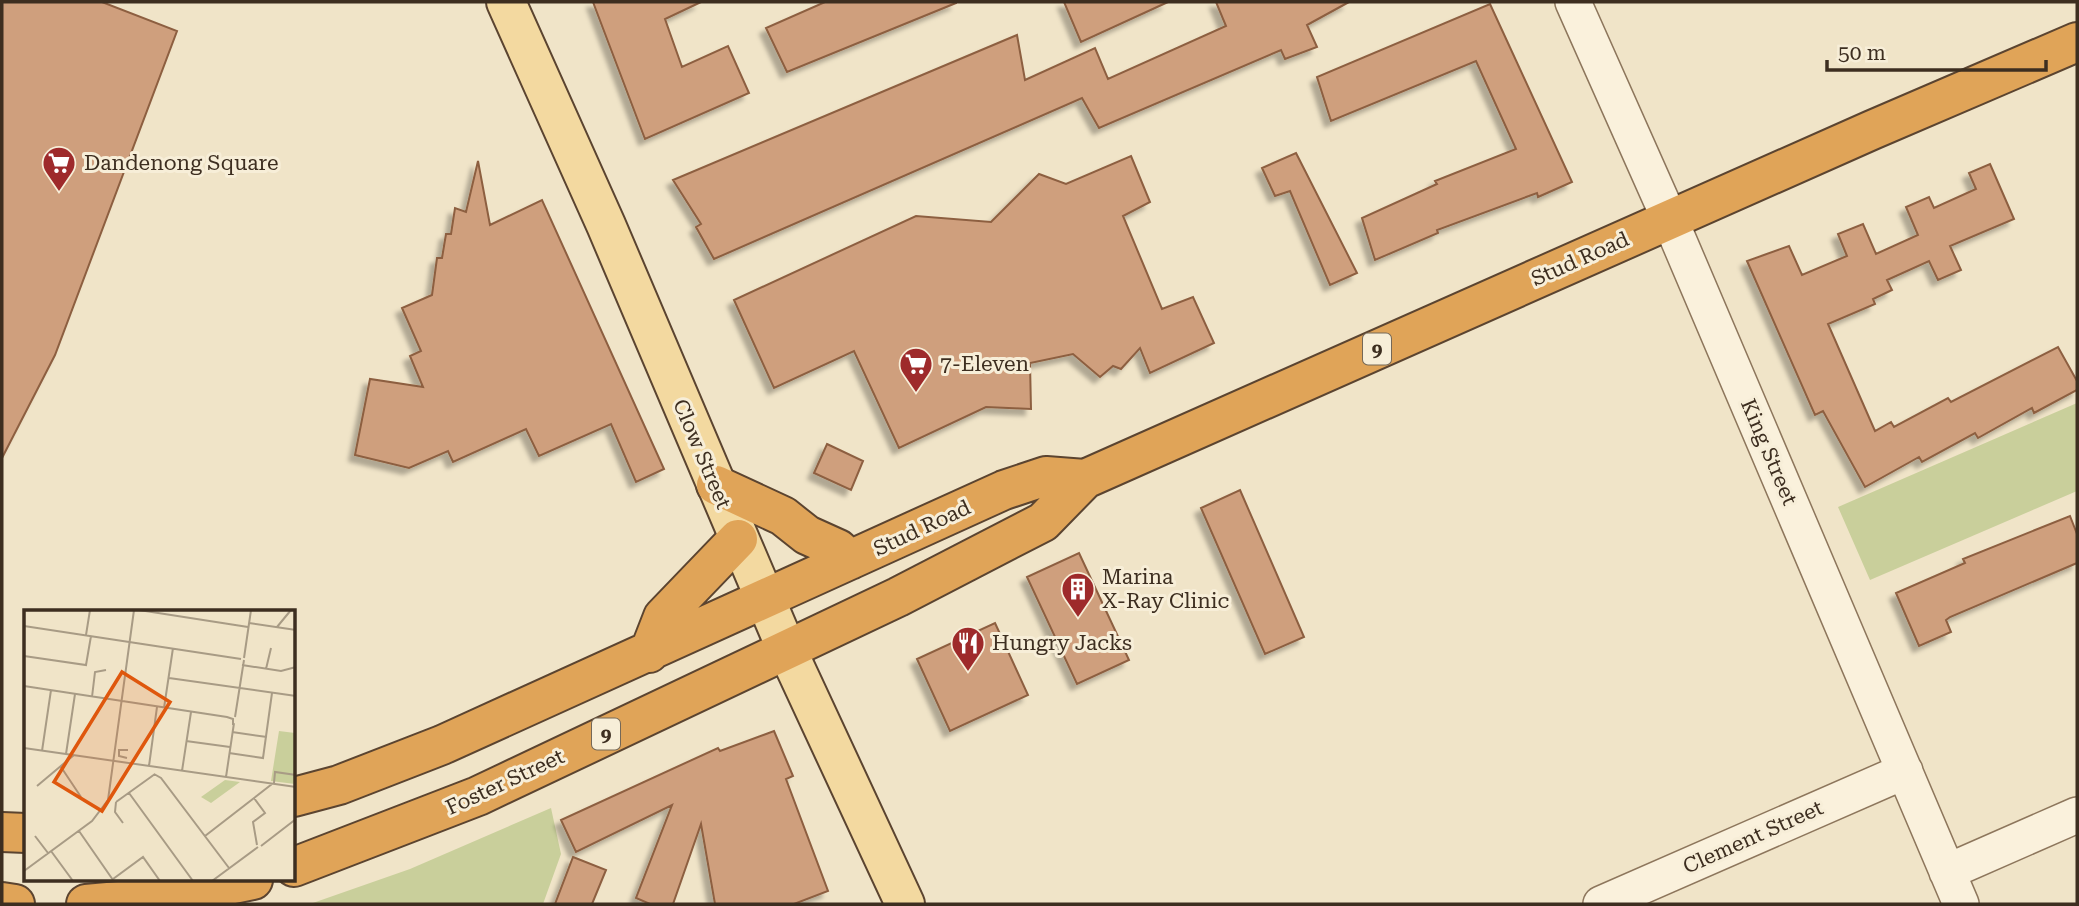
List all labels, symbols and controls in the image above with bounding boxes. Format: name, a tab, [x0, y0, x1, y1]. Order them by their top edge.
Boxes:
scale bar	[1827, 28, 2046, 72]
text: 50 m	[1838, 41, 1886, 65]
supermarket icon: Dandenong Square	[40, 144, 78, 193]
place label: Dandenong Square	[84, 151, 279, 175]
street label: Stud Road	[1527, 227, 1633, 291]
road number: 9	[1363, 334, 1391, 364]
supermarket icon: 7-Eleven	[897, 345, 935, 394]
place label: 7-Eleven	[940, 352, 1030, 376]
street label: Clow Street	[668, 395, 736, 513]
street label: King Street	[1736, 395, 1802, 509]
street label: Stud Road	[870, 495, 975, 561]
place label: Marina X-Ray Clinic	[1102, 565, 1229, 613]
building icon: Marina X-Ray Clinic	[1059, 570, 1097, 619]
inset map	[24, 610, 296, 881]
restaurant icon: Hungry Jacks	[949, 624, 987, 673]
place label: Hungry Jacks	[992, 631, 1132, 655]
road number: 9	[592, 719, 620, 750]
street label: Foster Street	[442, 744, 568, 820]
street label: Clement Street	[1679, 795, 1827, 879]

